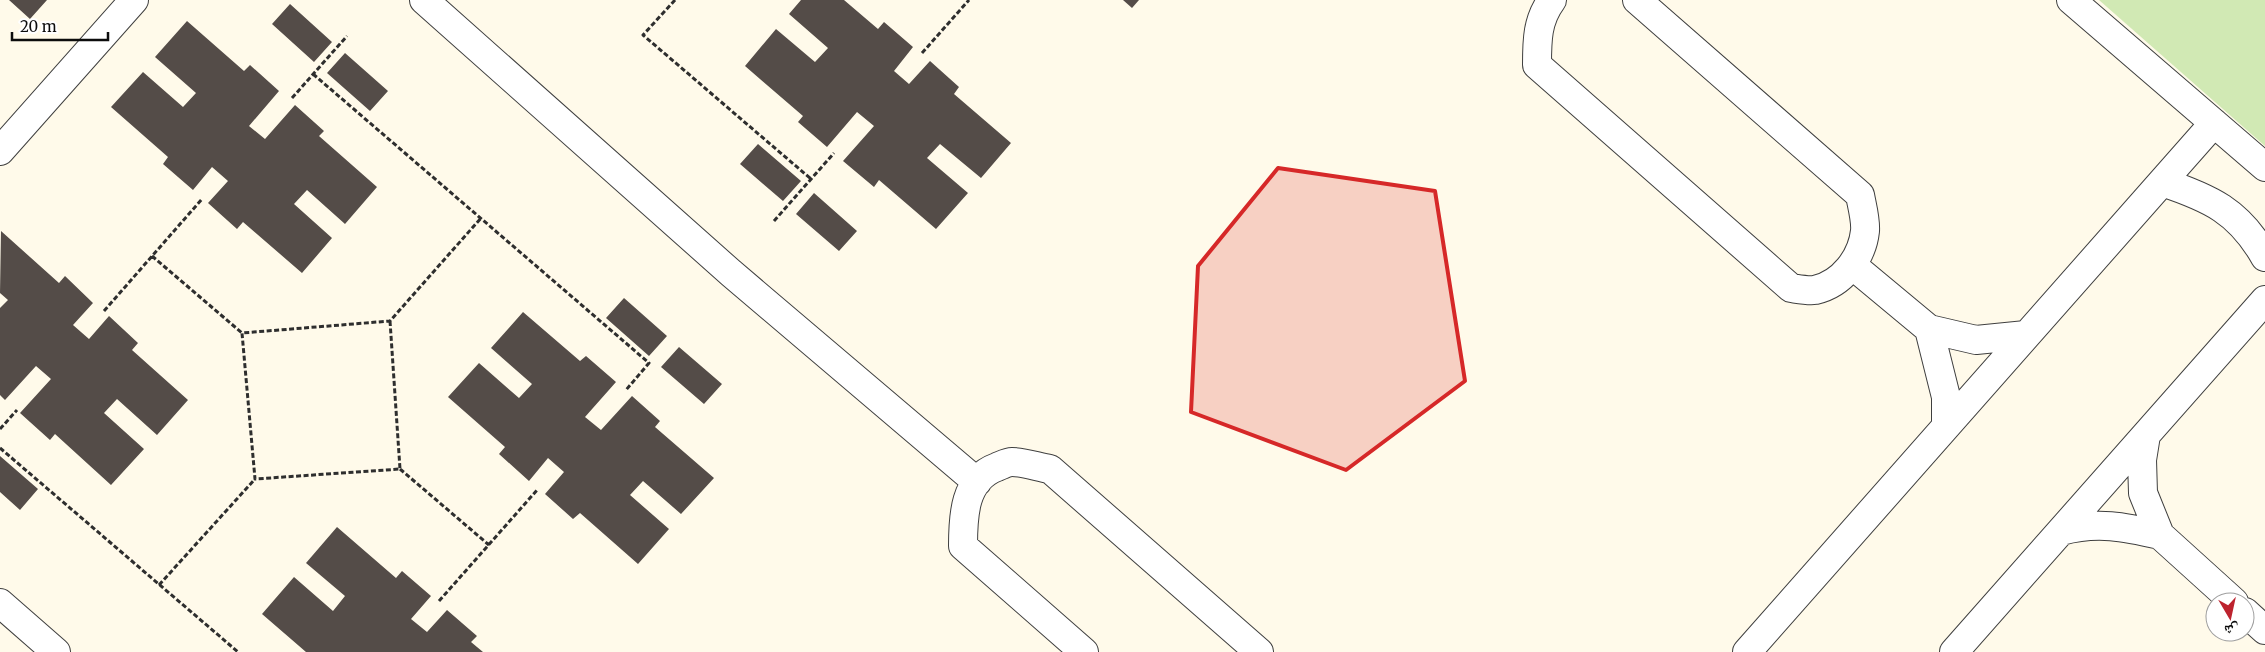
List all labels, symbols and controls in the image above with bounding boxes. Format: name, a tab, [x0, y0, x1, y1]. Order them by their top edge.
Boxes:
scale bar	[12, 10, 109, 42]
text: 20 m	[20, 17, 57, 36]
north arrow	[2205, 592, 2255, 642]
text: ش	[2223, 620, 2241, 640]

